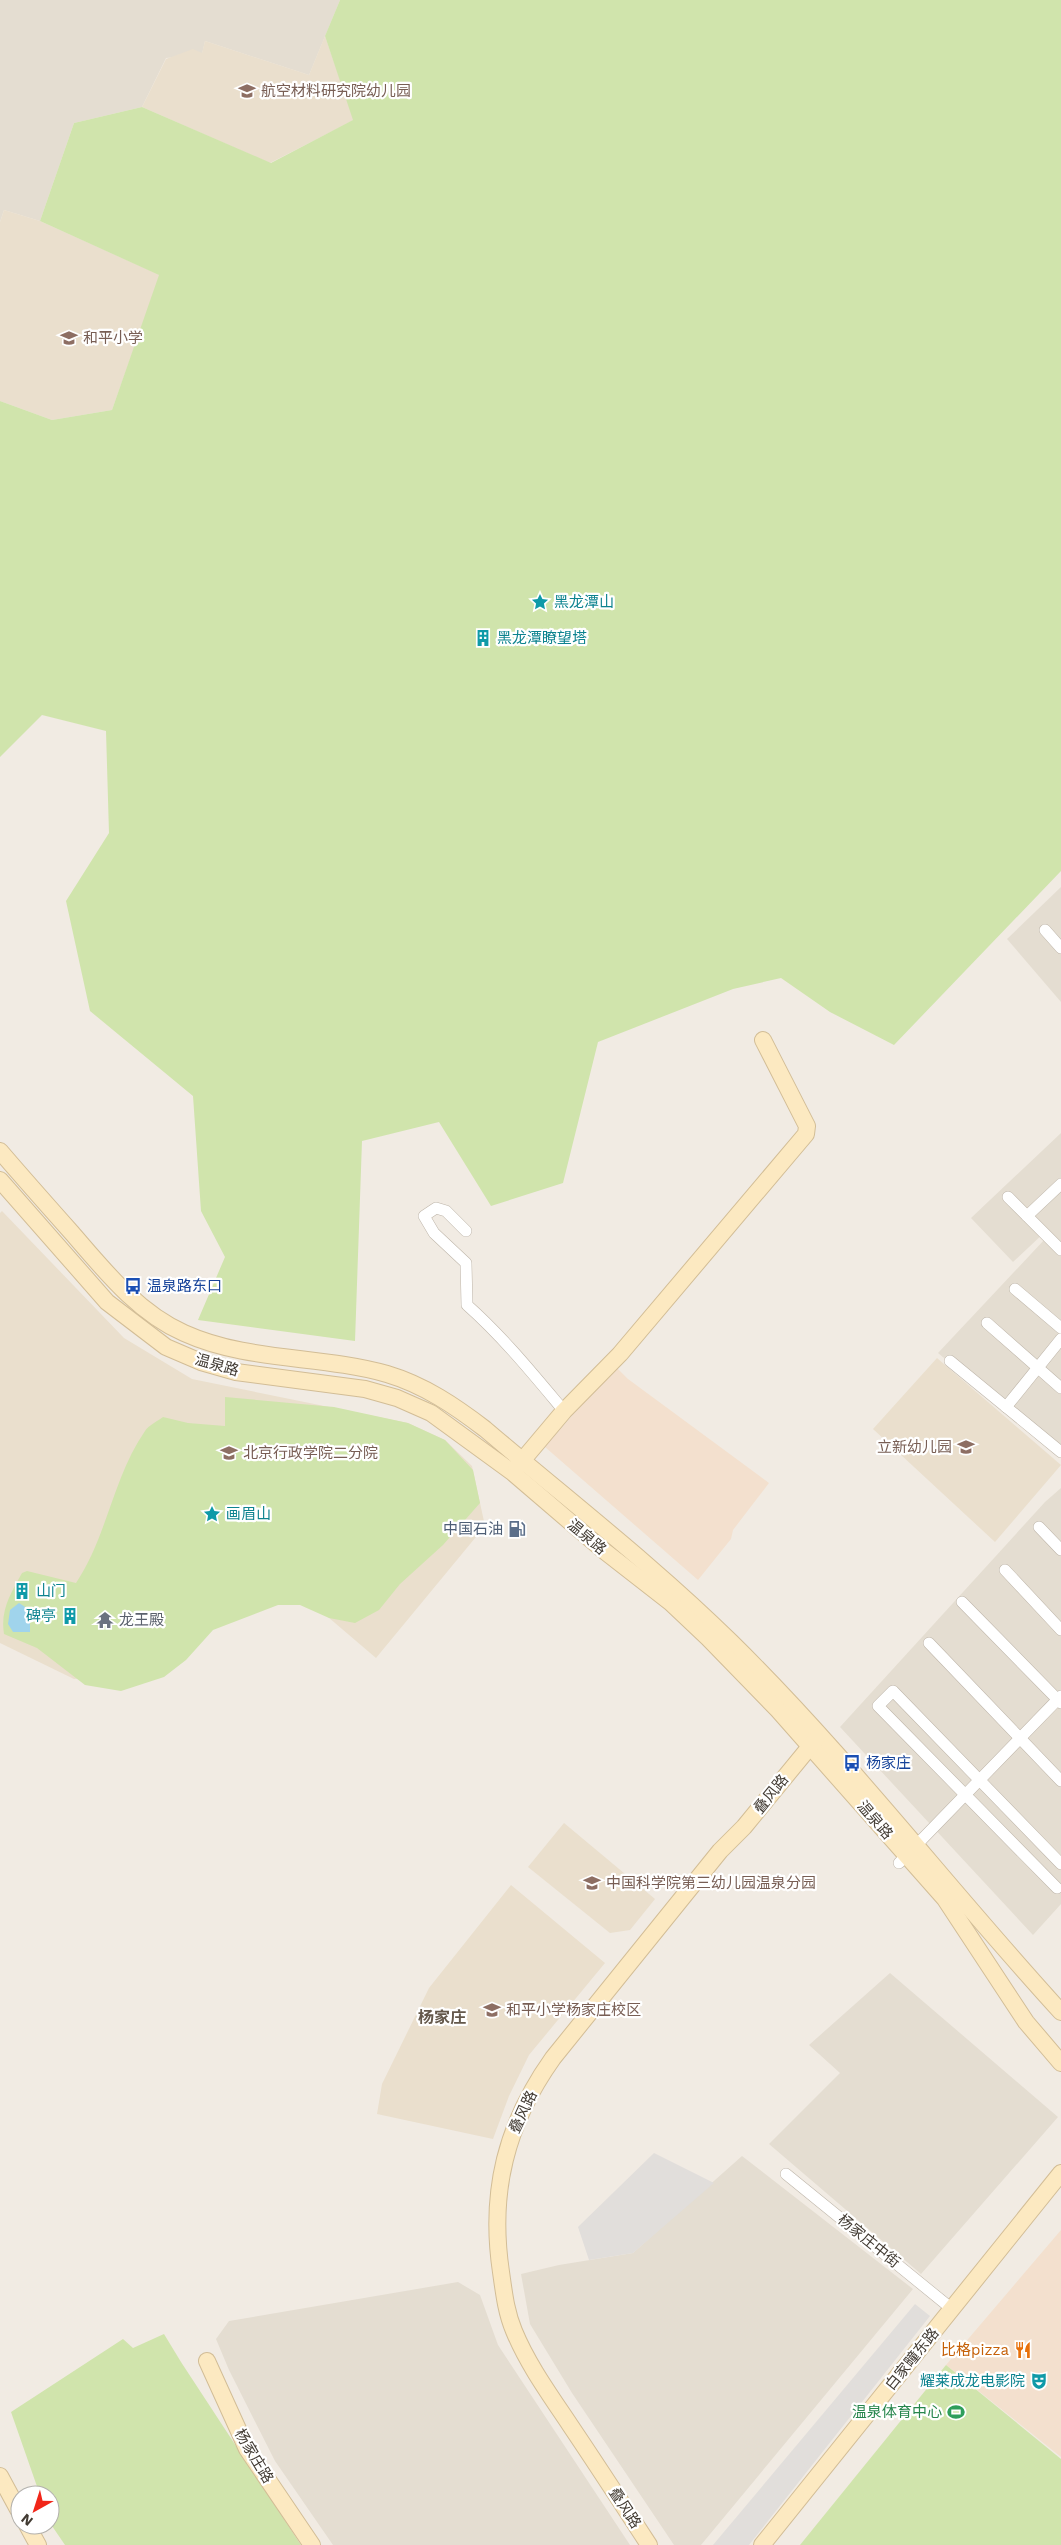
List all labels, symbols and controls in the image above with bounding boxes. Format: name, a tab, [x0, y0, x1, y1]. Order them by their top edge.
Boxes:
school or university icon: 航空材料研究院幼儿园	[237, 81, 257, 101]
place label: 航空材料研究院幼儿园	[261, 82, 411, 100]
school or university icon: 和平小学	[59, 328, 79, 348]
place label: 和平小学	[83, 329, 143, 347]
place icon: 黑龙潭山	[530, 592, 550, 612]
place label: 黑龙潭山	[554, 593, 614, 611]
building icon: 黑龙潭瞭望塔	[473, 628, 493, 648]
place label: 黑龙潭瞭望塔	[497, 629, 587, 647]
bus stop icon: 温泉路东口	[123, 1276, 143, 1296]
place label: 温泉路东口	[147, 1277, 222, 1295]
street label: 温泉路	[193, 1350, 241, 1380]
school or university icon: 立新幼儿园	[956, 1437, 976, 1457]
place label: 立新幼儿园	[877, 1438, 952, 1456]
school or university icon: 北京行政学院二分院	[219, 1443, 239, 1463]
place label: 北京行政学院二分院	[243, 1444, 378, 1462]
place icon: 画眉山	[202, 1504, 222, 1524]
place label: 画眉山	[226, 1505, 271, 1523]
street label: 温泉路	[564, 1516, 610, 1558]
fuel station icon: 中国石油	[507, 1519, 527, 1539]
place label: 中国石油	[443, 1520, 503, 1538]
building icon: 山门	[12, 1581, 32, 1601]
place label: 山门	[36, 1582, 66, 1600]
building icon: 碑亭	[60, 1606, 80, 1626]
place label: 碑亭	[26, 1607, 56, 1625]
temple icon: 龙王殿	[95, 1610, 115, 1630]
place label: 龙王殿	[119, 1611, 164, 1629]
bus stop icon: 杨家庄	[842, 1753, 862, 1773]
place label: 杨家庄	[866, 1754, 911, 1772]
street label: 叠风路	[750, 1771, 792, 1817]
street label: 温泉路	[853, 1797, 897, 1843]
school or university icon: 中国科学院第三幼儿园温泉分园	[582, 1873, 602, 1893]
place label: 中国科学院第三幼儿园温泉分园	[606, 1874, 816, 1892]
school or university icon: 和平小学杨家庄校区	[482, 2000, 502, 2020]
place label: 和平小学杨家庄校区	[506, 2001, 641, 2019]
district label: 杨家庄	[418, 2008, 466, 2027]
street label: 叠风路	[505, 2088, 541, 2136]
street label: 杨家庄中街	[834, 2210, 904, 2272]
street label: 白家疃东路	[881, 2324, 943, 2394]
restaurant icon: 比格pizza	[1013, 2340, 1033, 2360]
place label: 比格pizza	[941, 2341, 1010, 2359]
theatre icon: 耀莱成龙电影院	[1029, 2371, 1049, 2391]
place label: 耀莱成龙电影院	[920, 2372, 1025, 2390]
sports icon: 温泉体育中心	[946, 2402, 966, 2422]
place label: 温泉体育中心	[852, 2403, 942, 2421]
street label: 杨家庄路	[231, 2426, 277, 2486]
street label: 叠风路	[605, 2484, 645, 2532]
north arrow	[10, 2485, 60, 2535]
text: N	[18, 2511, 36, 2530]

